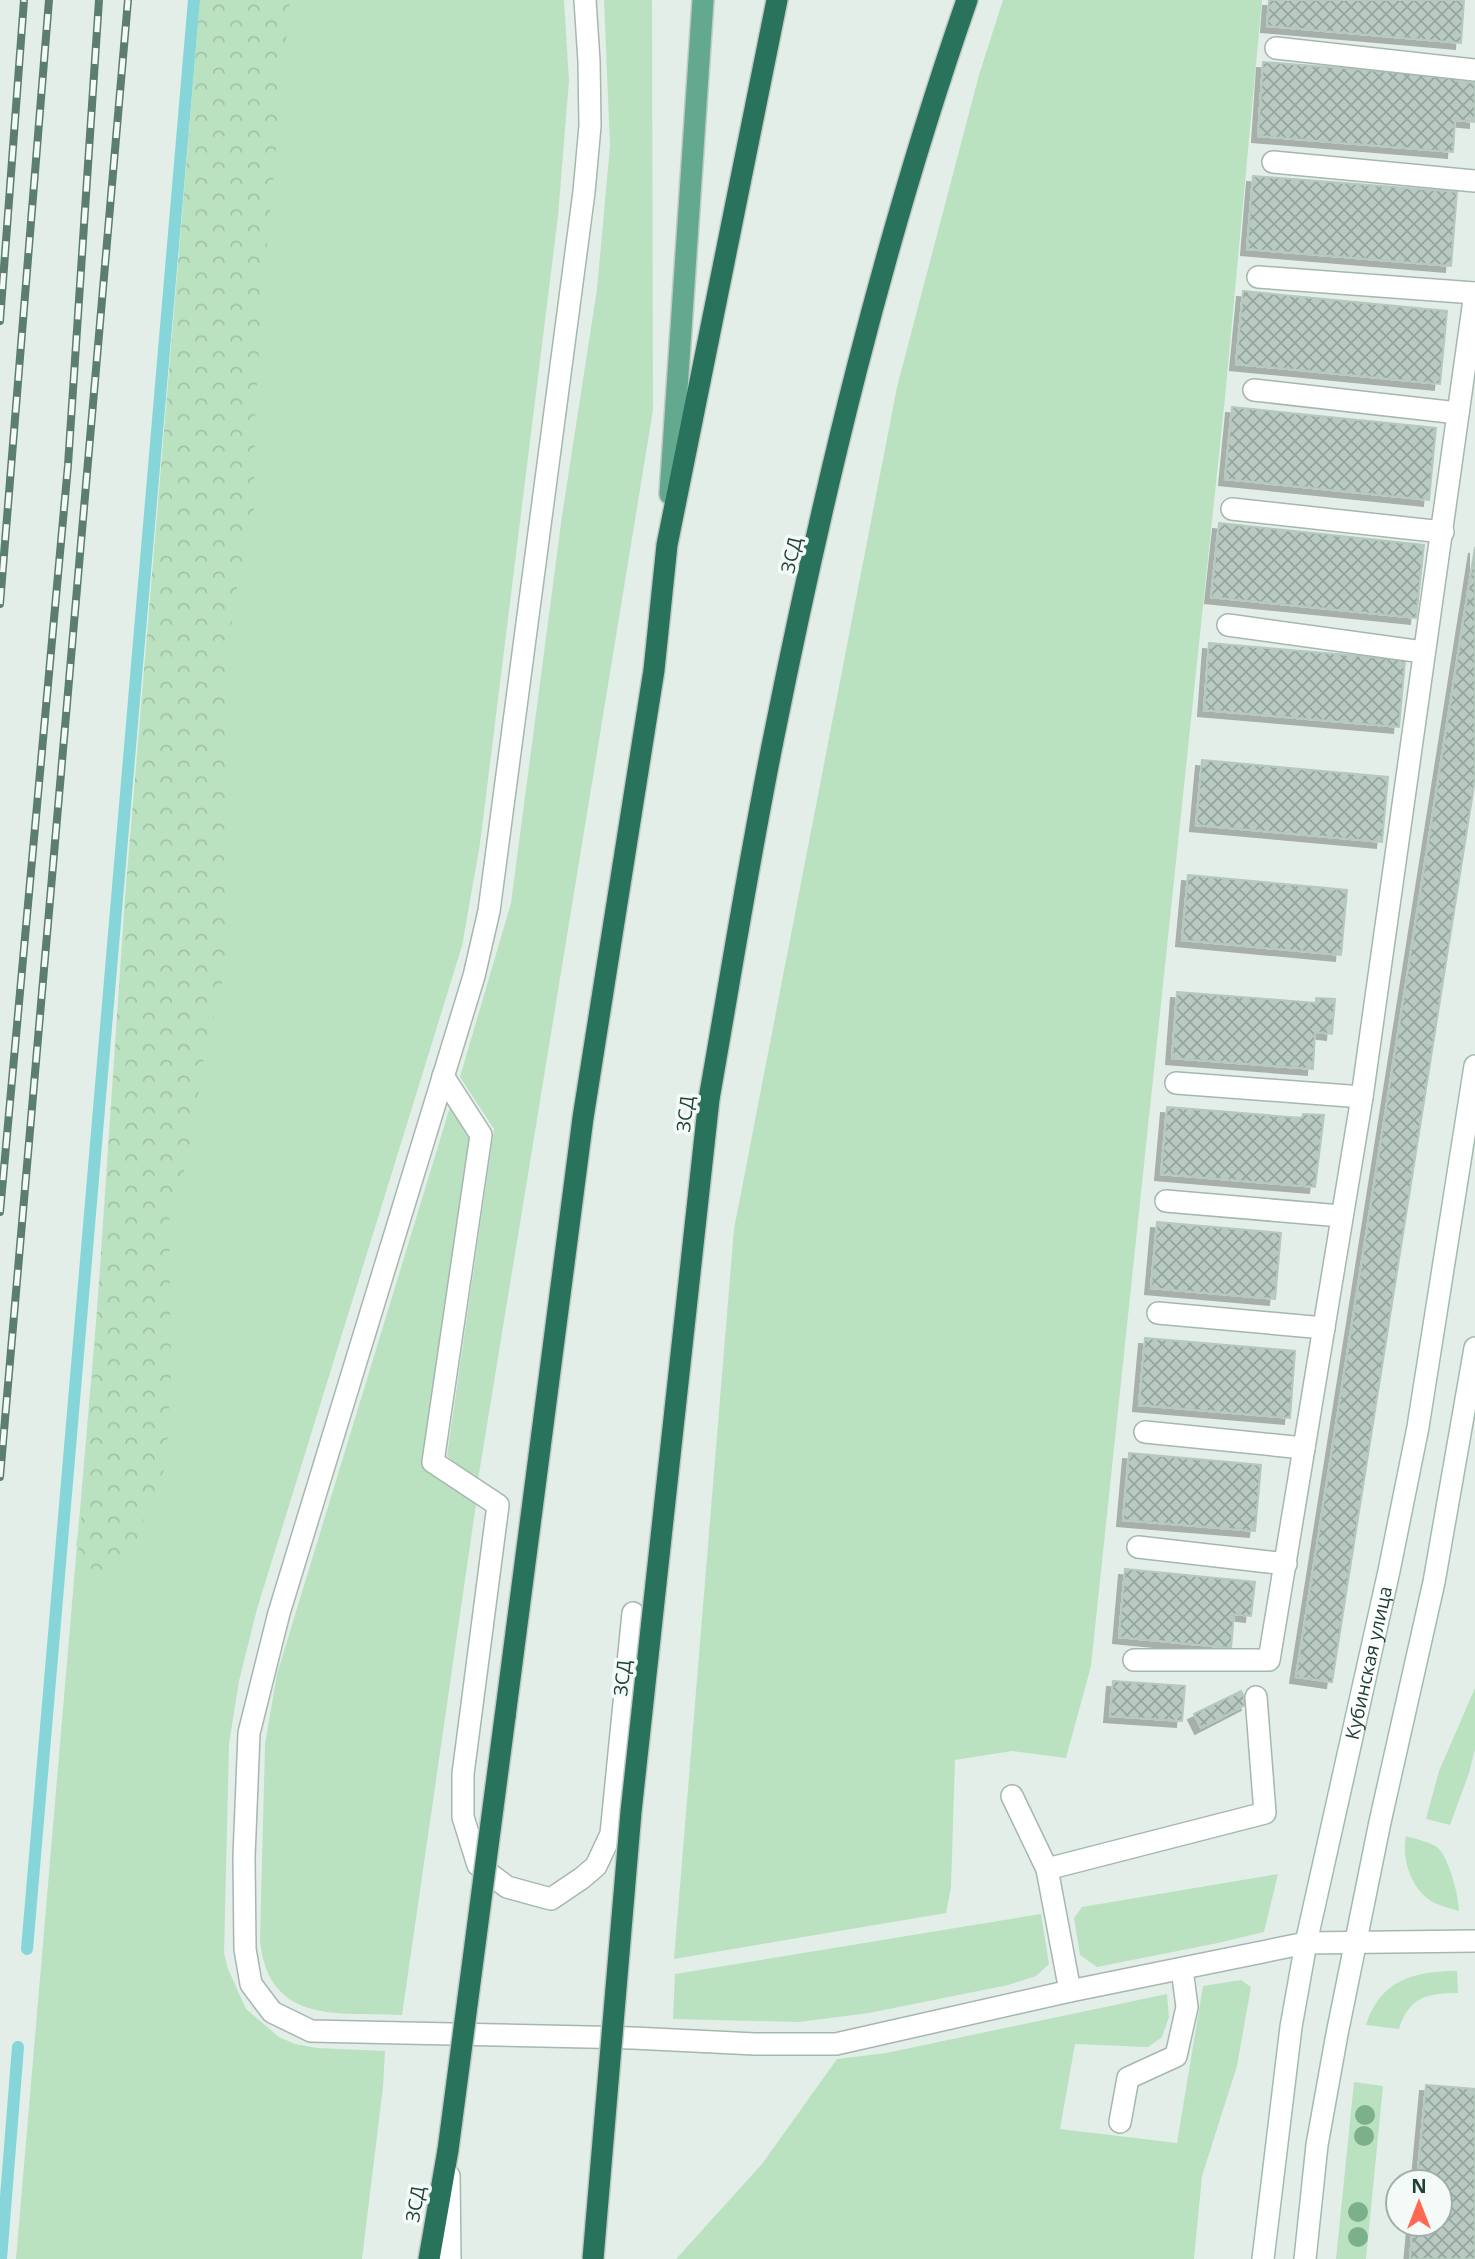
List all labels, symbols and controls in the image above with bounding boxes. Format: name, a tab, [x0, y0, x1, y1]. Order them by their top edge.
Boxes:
street label: ЗСД	[774, 535, 808, 575]
street label: ЗСД	[670, 1095, 700, 1133]
street label: Кубинская улица	[1339, 1584, 1398, 1742]
street label: ЗСД	[607, 1659, 637, 1697]
north arrow	[1384, 2168, 1454, 2238]
text: N	[1411, 2173, 1427, 2199]
street label: ЗСД	[399, 2184, 431, 2224]

